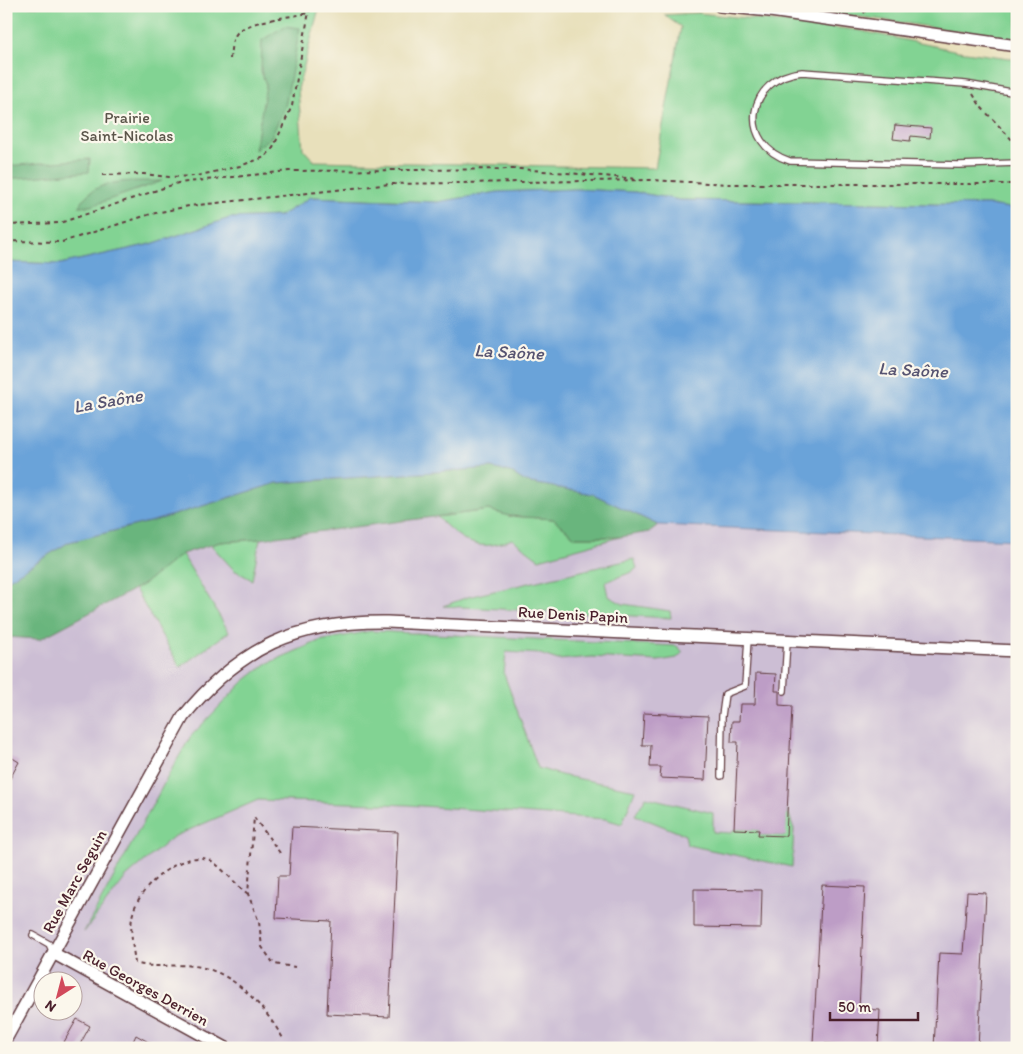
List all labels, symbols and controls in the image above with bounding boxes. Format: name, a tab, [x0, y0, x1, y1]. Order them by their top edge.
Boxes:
park label: Prairie Saint-Nicolas	[81, 108, 173, 145]
water label: La Saône	[474, 339, 546, 365]
water label: La Saône	[878, 357, 950, 383]
water label: La Saône	[72, 384, 145, 418]
street label: Rue Denis Papin	[517, 602, 629, 627]
street label: Rue Marc Seguin	[38, 826, 111, 936]
street label: Rue Georges Derrien	[79, 945, 212, 1030]
north arrow	[32, 972, 82, 1022]
scale bar	[830, 989, 918, 1021]
text: N	[42, 996, 59, 1016]
text: 50 m	[838, 998, 871, 1016]

